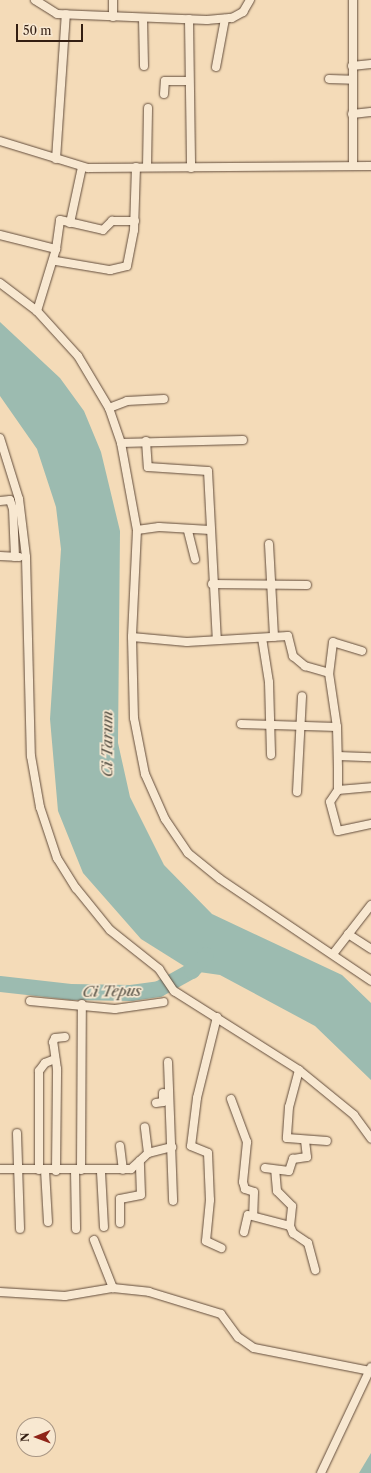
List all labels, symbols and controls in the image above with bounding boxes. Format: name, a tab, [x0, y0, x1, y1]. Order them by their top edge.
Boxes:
scale bar	[18, 16, 85, 42]
text: 50 m	[23, 23, 52, 38]
water label: Ci Tarum	[98, 711, 116, 777]
water label: Ci Tepus	[82, 981, 142, 1001]
north arrow	[16, 1417, 56, 1457]
text: N	[18, 1432, 32, 1442]

